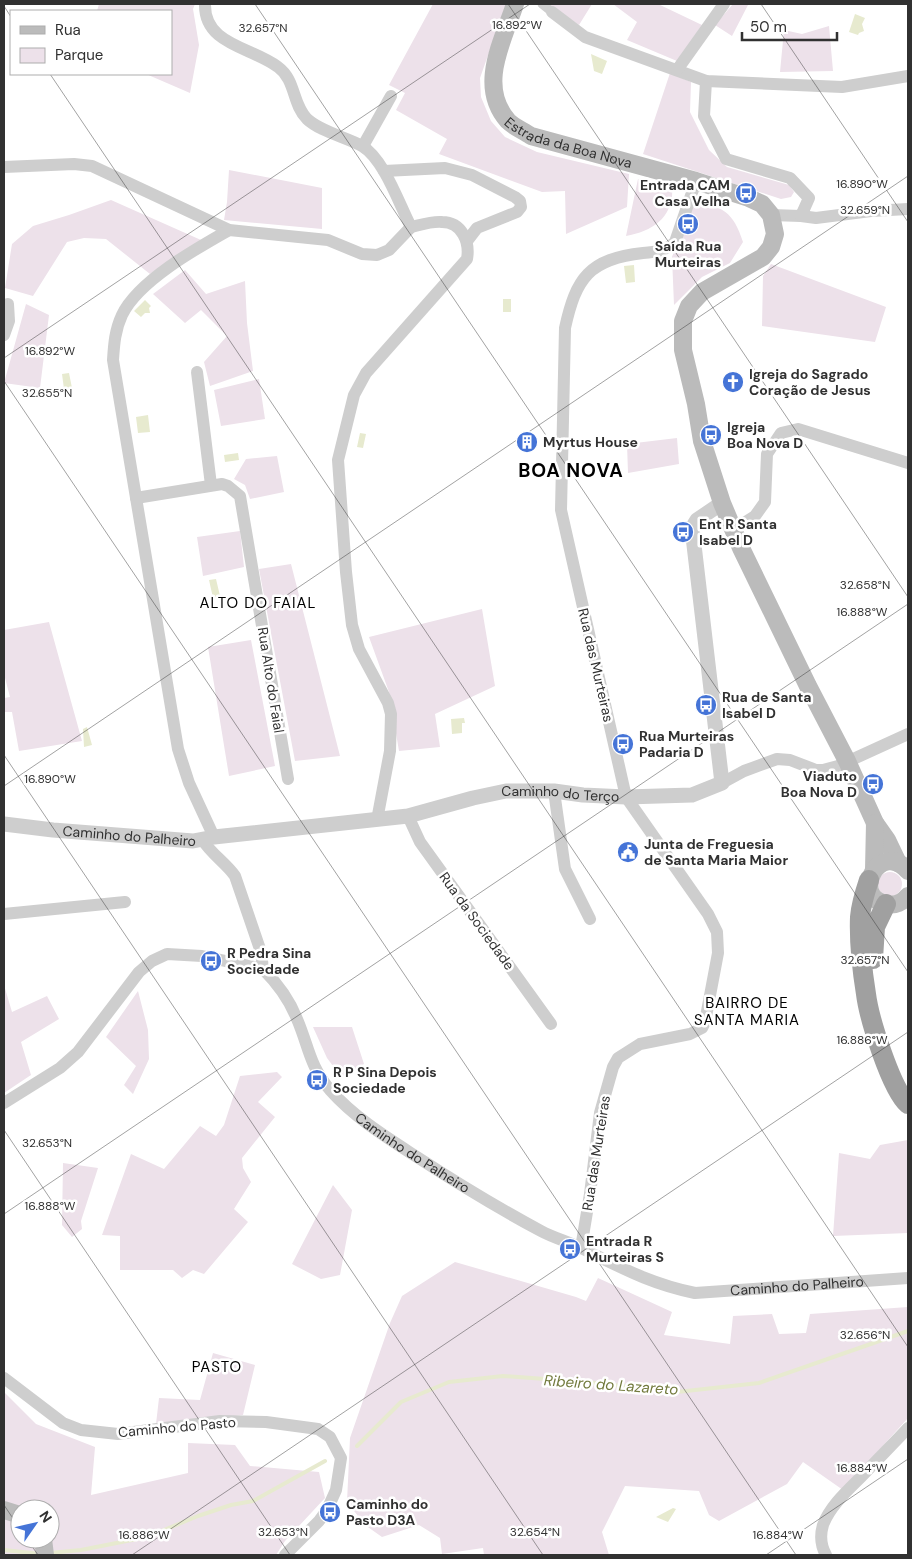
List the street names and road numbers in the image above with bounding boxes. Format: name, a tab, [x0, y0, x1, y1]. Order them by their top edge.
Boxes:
street label: Estrada da Boa Nova	[501, 113, 634, 172]
street label: Rua das Murteiras	[574, 606, 618, 724]
street label: Rua Alto do Faial	[254, 626, 288, 734]
street label: Caminho do Terço	[501, 782, 620, 806]
street label: Caminho do Palheiro	[62, 822, 197, 850]
street label: Rua da Sociedade	[435, 869, 519, 974]
street label: Rua das Murteiras	[578, 1094, 614, 1212]
street label: Caminho do Palheiro	[352, 1109, 473, 1197]
street label: Caminho do Palheiro	[730, 1272, 864, 1299]
street label: Caminho do Pasto	[117, 1413, 237, 1441]

